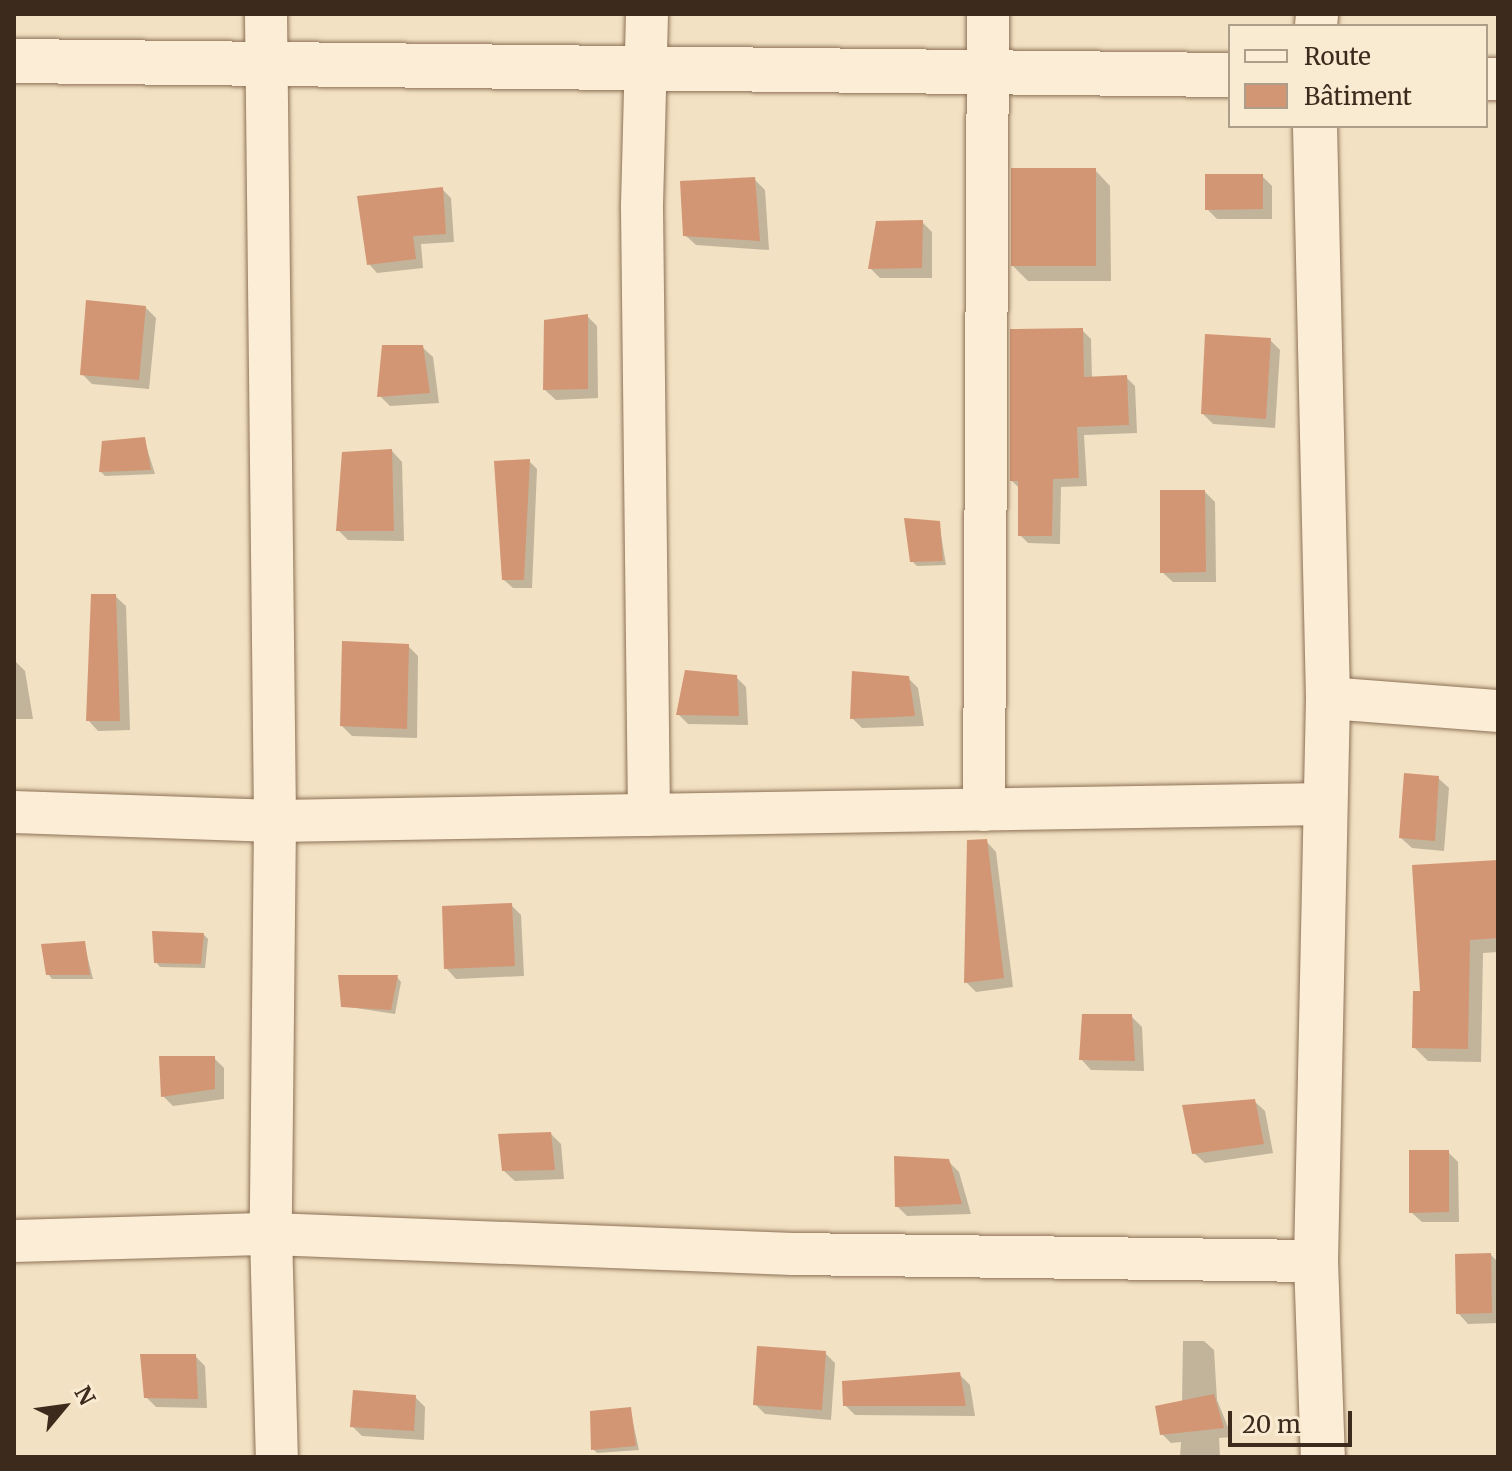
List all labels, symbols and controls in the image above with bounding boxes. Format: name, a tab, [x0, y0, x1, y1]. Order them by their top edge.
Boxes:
legend	[1228, 24, 1488, 128]
text: Route	[1304, 41, 1371, 72]
text: Bâtiment	[1304, 81, 1412, 112]
north arrow	[24, 1367, 104, 1447]
text: N	[69, 1381, 101, 1410]
scale bar	[1232, 1395, 1356, 1445]
text: 20 m	[1242, 1409, 1301, 1440]

